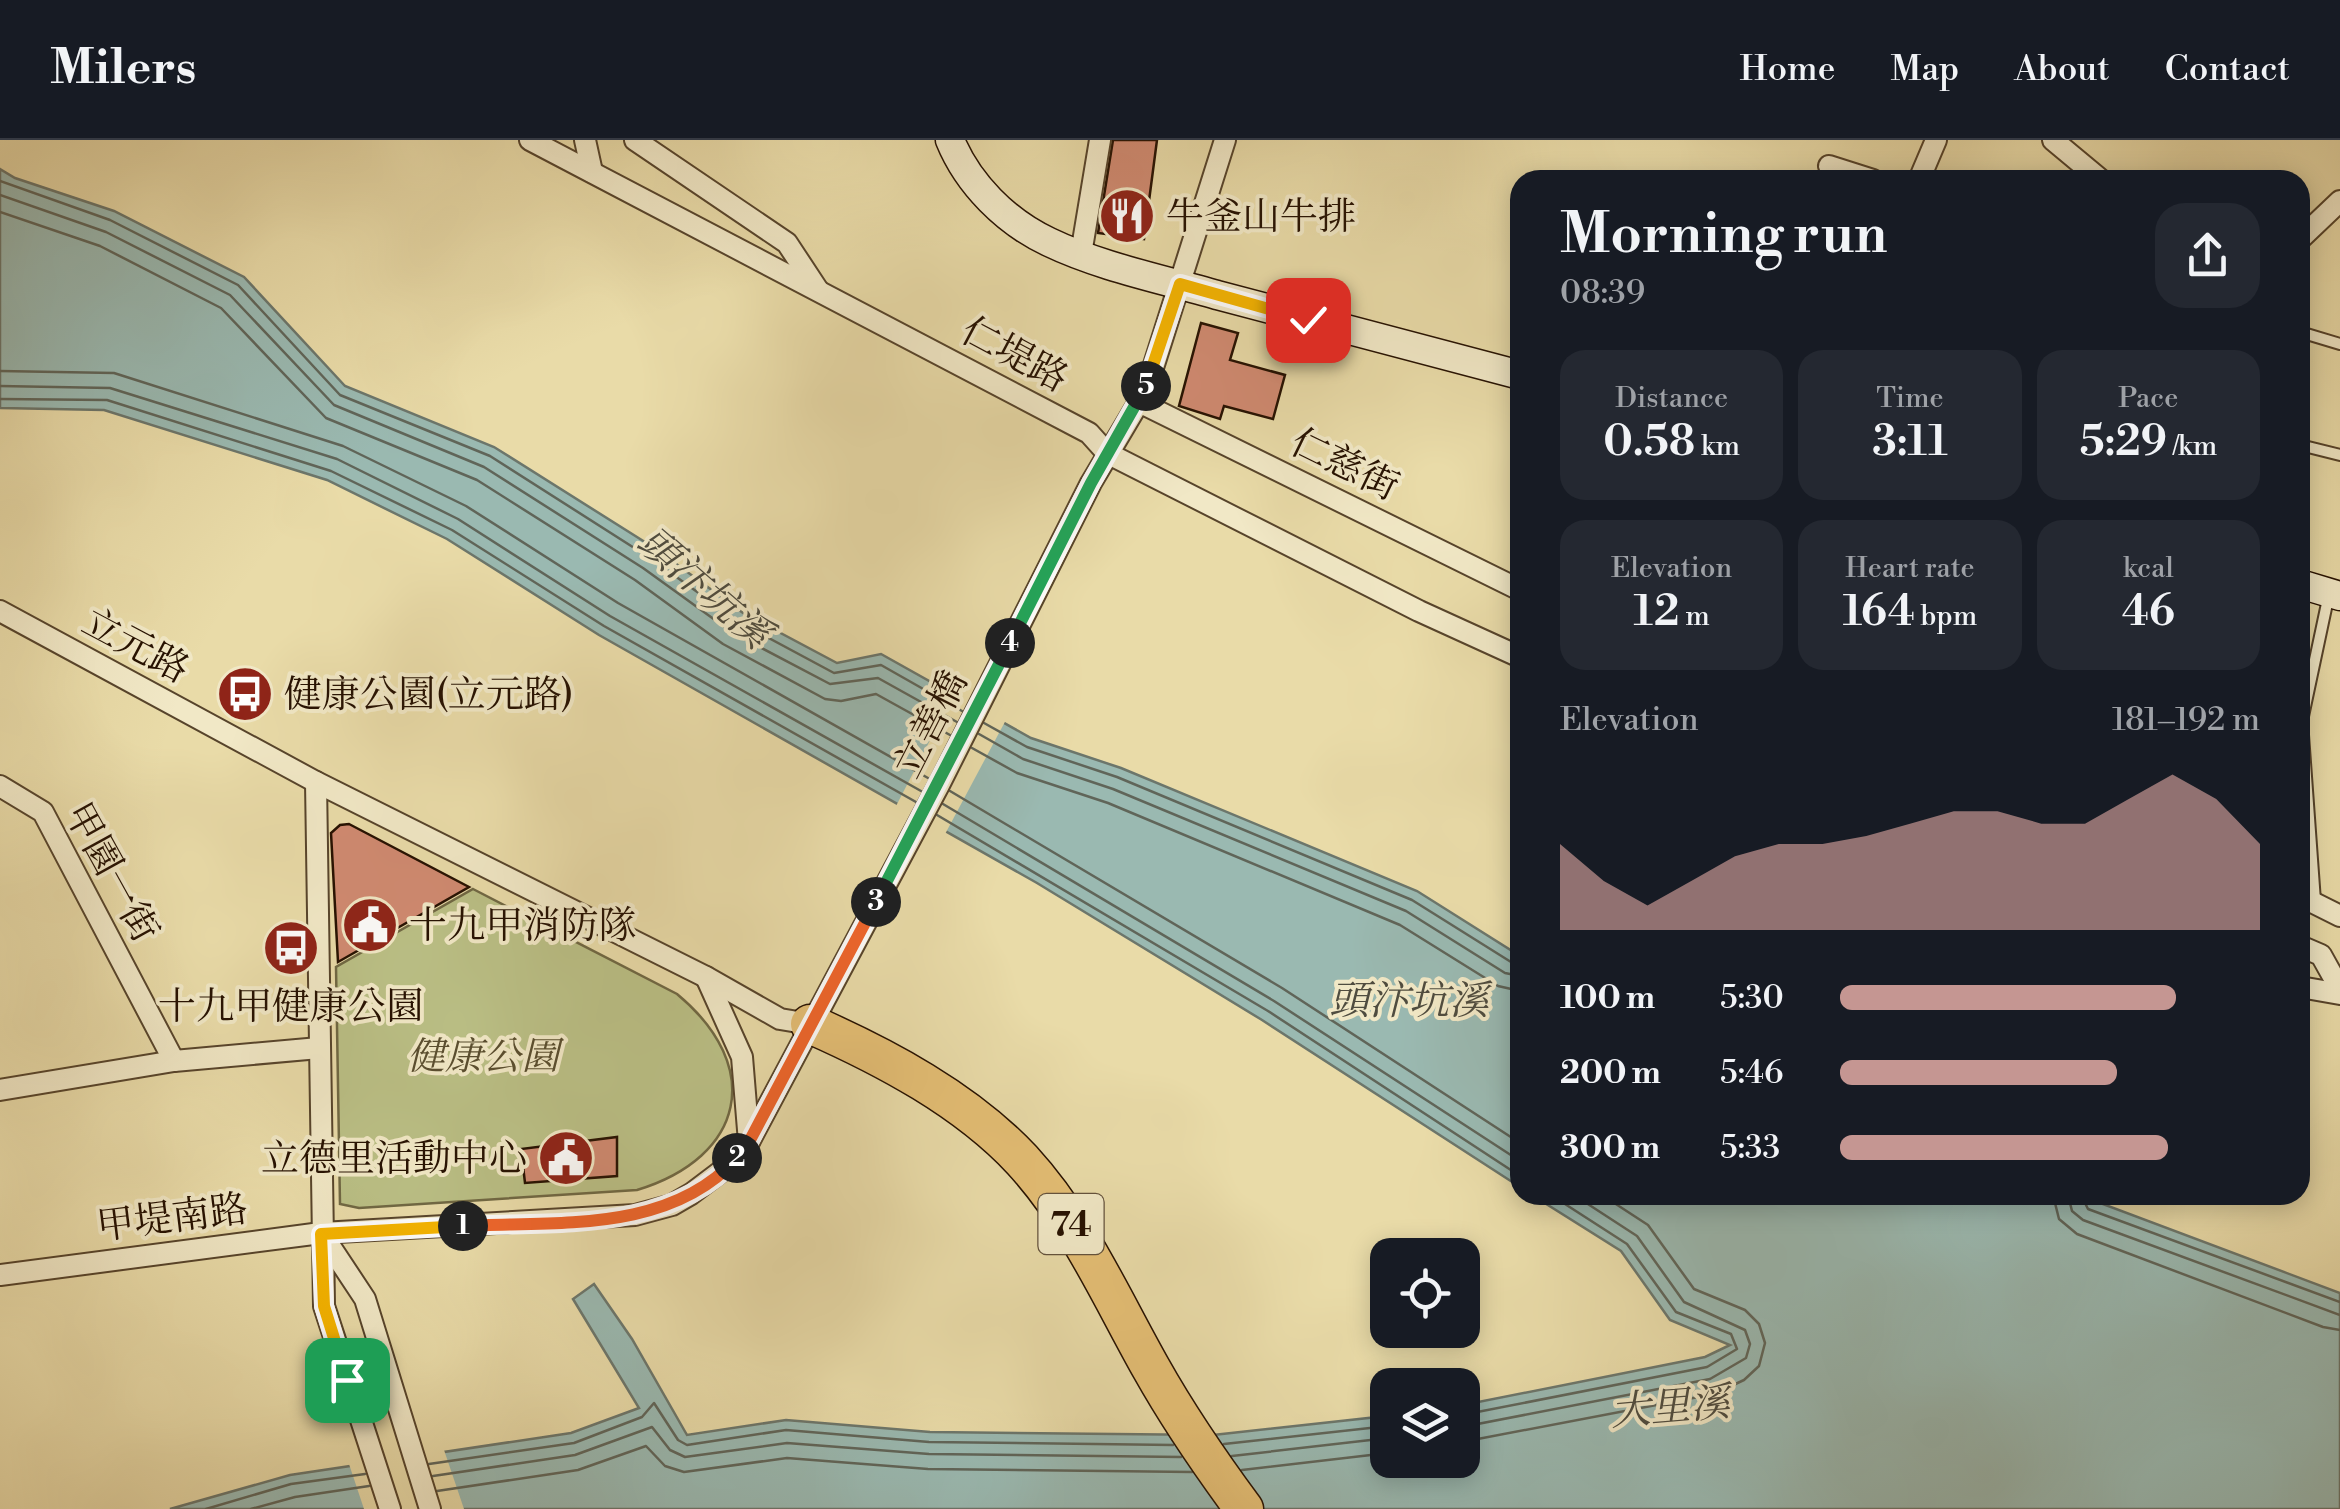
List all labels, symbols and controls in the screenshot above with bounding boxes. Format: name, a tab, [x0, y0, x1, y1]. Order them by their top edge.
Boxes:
text: Milers	[50, 39, 196, 99]
text: Home	[1739, 48, 1835, 91]
text: Map	[1890, 48, 1959, 91]
text: About	[2014, 48, 2110, 91]
text: Contact	[2165, 48, 2290, 91]
restaurant icon: 牛釜山牛排	[1097, 186, 1157, 246]
place label: 牛釜山牛排	[1166, 194, 1356, 241]
text: Morning run	[1560, 201, 1888, 270]
button: share	[2155, 203, 2260, 308]
text: 08:39	[1560, 273, 1645, 313]
pin	[1266, 278, 1351, 363]
icon: check	[1281, 293, 1336, 348]
street label: 仁堤路	[953, 308, 1076, 403]
pin: 5	[1121, 361, 1171, 411]
text: 5	[1137, 368, 1155, 403]
text: Distance	[1615, 381, 1728, 416]
text: Time	[1876, 381, 1944, 416]
text: Pace	[2118, 381, 2178, 416]
text: 0.58	[1603, 416, 1695, 469]
text: 3:11	[1872, 416, 1948, 469]
text: 5:29	[2079, 416, 2167, 469]
street label: 仁慈街	[1283, 419, 1406, 511]
text: km	[1695, 429, 1740, 464]
text: /km	[2167, 429, 2217, 464]
water label: 頭汴坑溪	[627, 517, 783, 662]
text: Elevation	[1611, 551, 1732, 586]
text: Heart rate	[1845, 551, 1975, 586]
text: kcal	[2123, 551, 2174, 586]
text: 12	[1634, 586, 1679, 639]
text: 164	[1843, 586, 1915, 639]
text: 46	[2122, 586, 2175, 639]
street label: 立元路	[74, 599, 197, 694]
text: m	[1679, 599, 1710, 634]
text: bpm	[1915, 599, 1977, 634]
pin: 4	[985, 618, 1035, 668]
text: 4	[1001, 625, 1019, 660]
street label: 立善橋	[885, 663, 978, 786]
bus stop icon: 健康公園(立元路)	[215, 664, 275, 724]
place label: 健康公園(立元路)	[284, 672, 574, 719]
text: Elevation	[1560, 700, 1699, 740]
text: 181–192 m	[2112, 700, 2260, 740]
street label: 甲園一街	[53, 795, 168, 951]
pin: 3	[851, 877, 901, 927]
text: 3	[868, 884, 884, 919]
public building icon: 十九甲消防隊	[340, 895, 400, 955]
place label: 十九甲消防隊	[409, 903, 637, 950]
bus stop icon: 十九甲健康公園	[261, 918, 321, 978]
water label: 頭汴坑溪	[1329, 977, 1493, 1027]
text: 100 m	[1560, 978, 1655, 1018]
text: 5:30	[1720, 978, 1784, 1018]
place label: 十九甲健康公園	[158, 984, 424, 1031]
park label: 健康公園	[407, 1034, 565, 1081]
text: 200 m	[1560, 1053, 1661, 1093]
text: 5:46	[1720, 1053, 1783, 1093]
public building icon: 立德里活動中心	[536, 1128, 596, 1188]
text: 300 m	[1560, 1128, 1660, 1168]
text: 5:33	[1720, 1128, 1780, 1168]
pin: 2	[712, 1133, 762, 1183]
place label: 立德里活動中心	[261, 1136, 527, 1183]
text: 2	[728, 1140, 746, 1175]
street label: 甲堤南路	[94, 1186, 250, 1251]
road number: 74	[1038, 1194, 1104, 1254]
pin: 1	[438, 1201, 488, 1251]
text: 1	[456, 1208, 470, 1243]
map controls	[1370, 1238, 1480, 1478]
button: locate	[1370, 1238, 1480, 1348]
pin	[305, 1338, 390, 1423]
icon: arrive	[320, 1353, 375, 1408]
button: layers	[1370, 1368, 1480, 1478]
water label: 大里溪	[1608, 1378, 1736, 1438]

